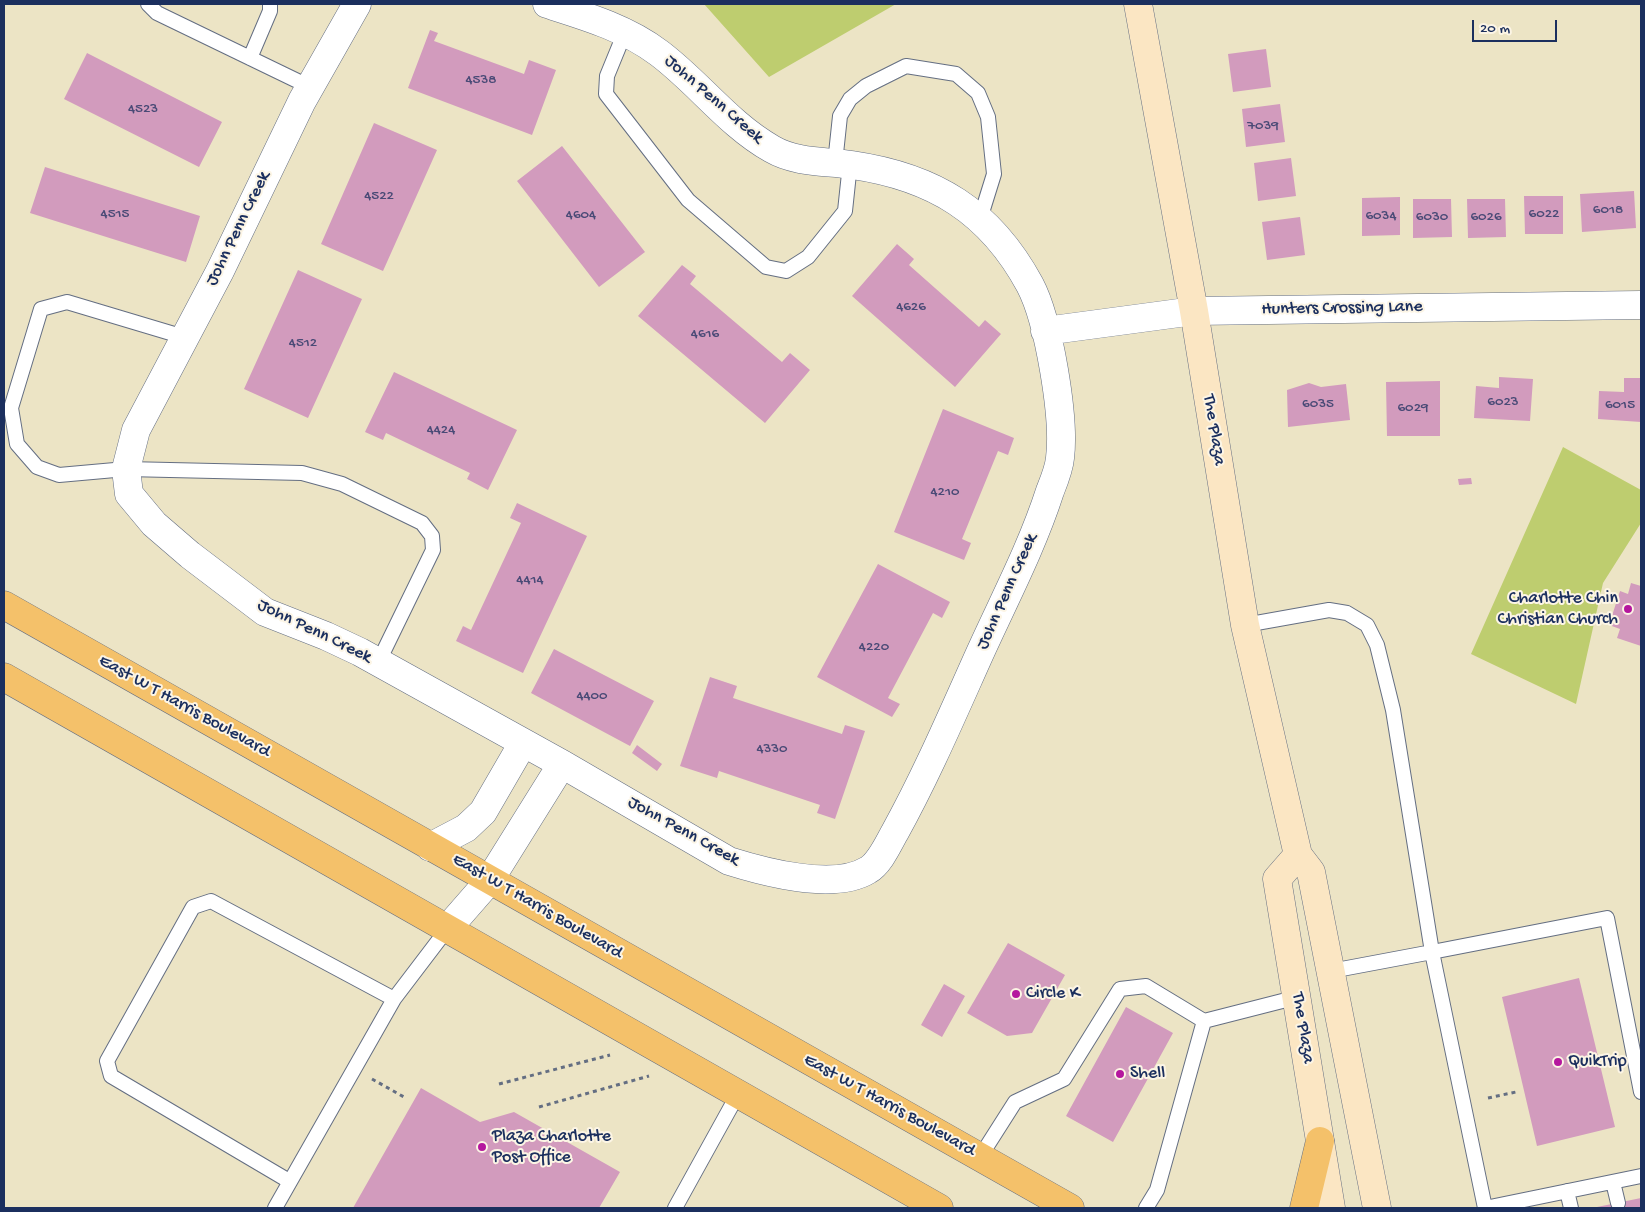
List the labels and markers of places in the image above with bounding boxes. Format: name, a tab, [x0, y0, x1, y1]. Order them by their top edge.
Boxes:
place label: Charlotte Chin Christian Church	[1498, 588, 1618, 630]
marker: Charlotte Chin Christian Church	[1622, 603, 1634, 615]
place label: Circle K	[1026, 983, 1080, 1005]
marker: Circle K	[1010, 988, 1022, 1000]
place label: QuikTrip	[1568, 1051, 1627, 1073]
marker: QuikTrip	[1552, 1056, 1564, 1068]
place label: Shell	[1130, 1063, 1165, 1085]
marker: Shell	[1114, 1068, 1126, 1080]
place label: Plaza Charlotte Post Office	[492, 1126, 611, 1168]
marker: Plaza Charlotte Post Office	[476, 1141, 488, 1153]

